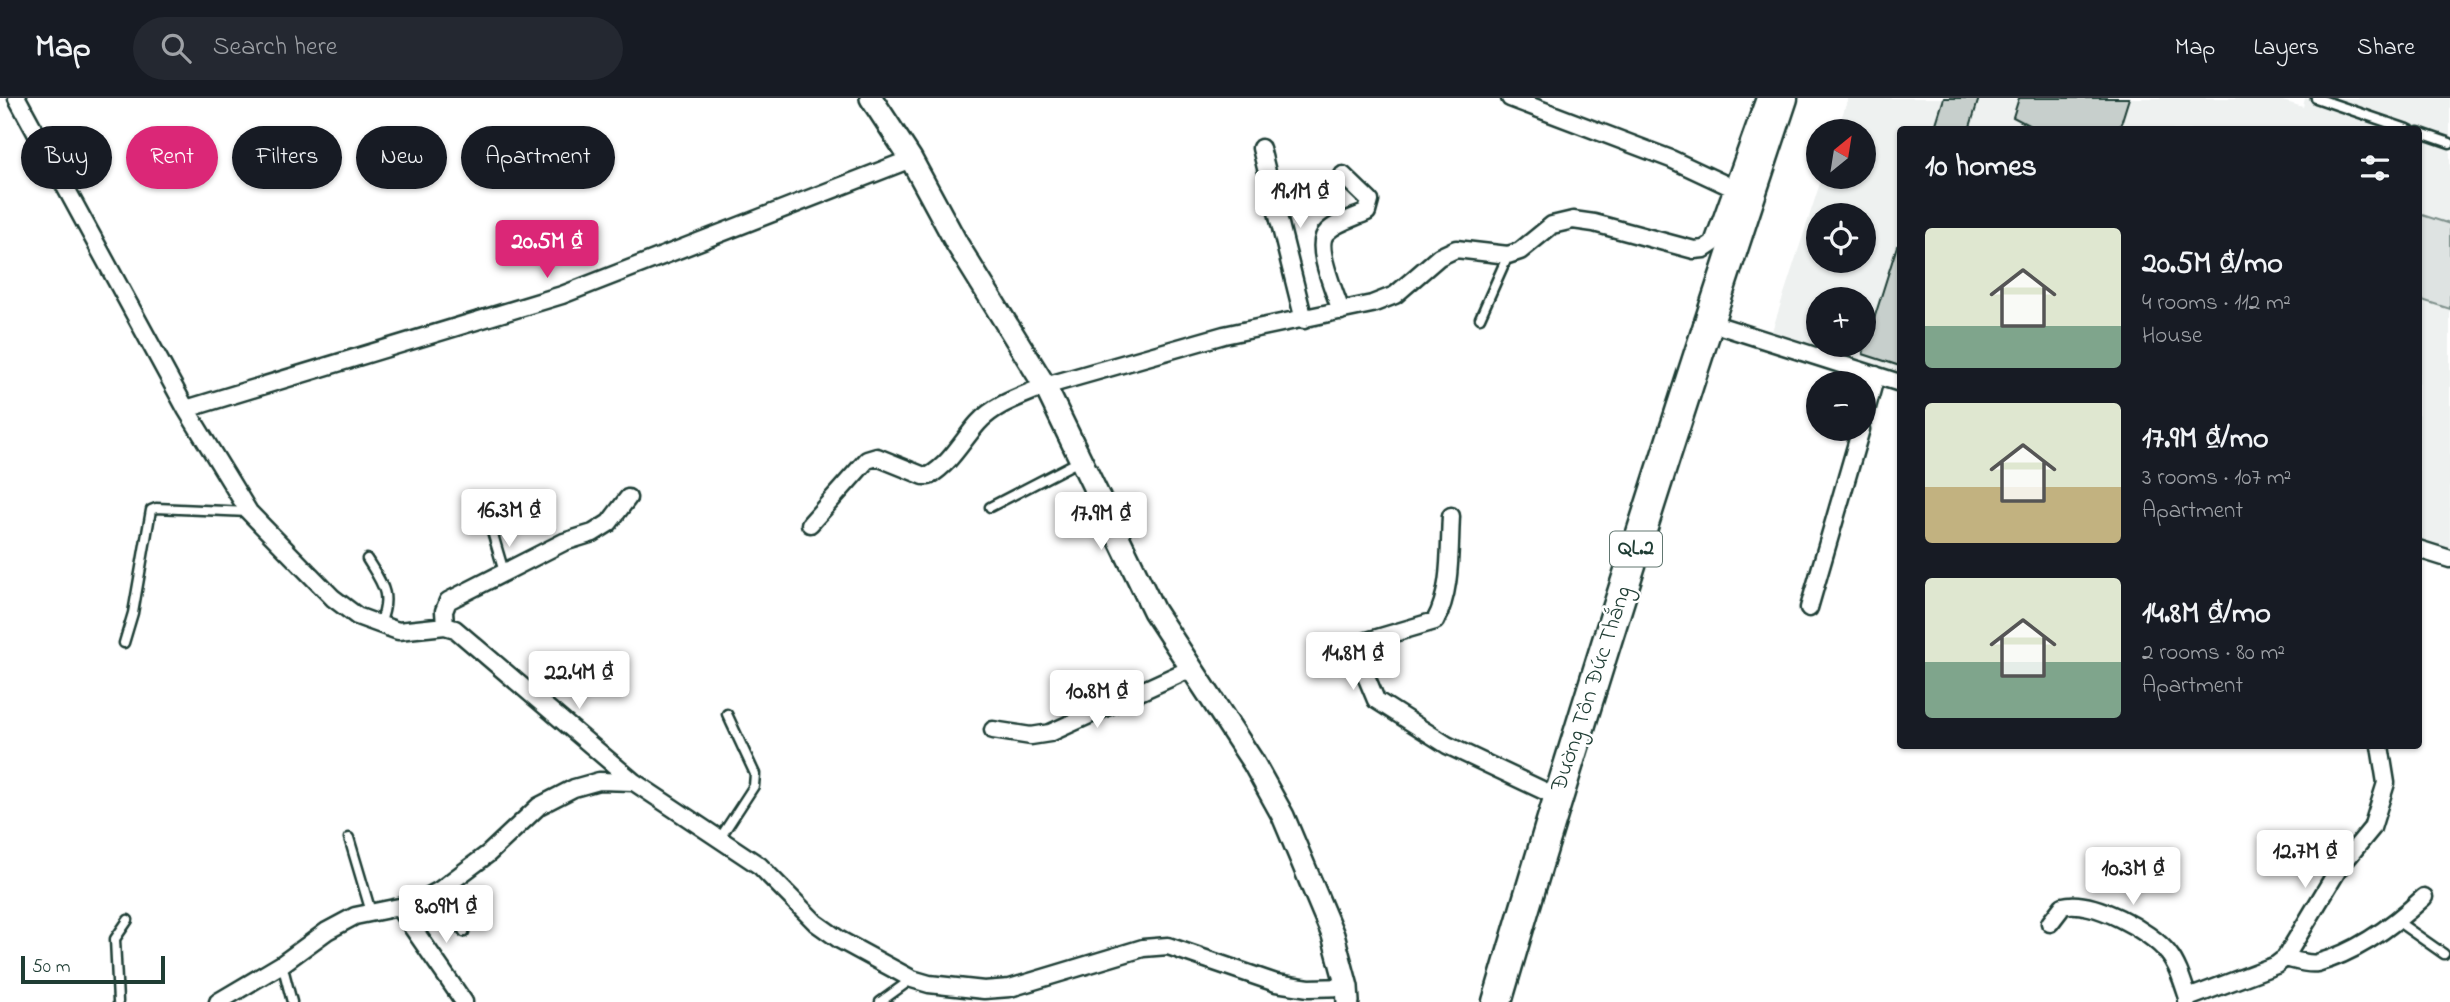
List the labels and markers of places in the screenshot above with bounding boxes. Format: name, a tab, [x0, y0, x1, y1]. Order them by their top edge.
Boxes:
pin: 19.1M ₫	[1235, 170, 1365, 230]
pin: 20.5M ₫	[482, 220, 612, 280]
pin: 16.3M ₫	[444, 490, 574, 549]
pin: 17.9M ₫	[1036, 492, 1166, 552]
pin: 14.8M ₫	[1288, 632, 1418, 692]
pin: 22.4M ₫	[514, 652, 644, 711]
pin: 10.8M ₫	[1032, 670, 1162, 730]
pin: 12.7M ₫	[2240, 830, 2370, 890]
pin: 10.3M ₫	[2068, 848, 2198, 907]
pin: 8.09M ₫	[381, 886, 511, 945]

